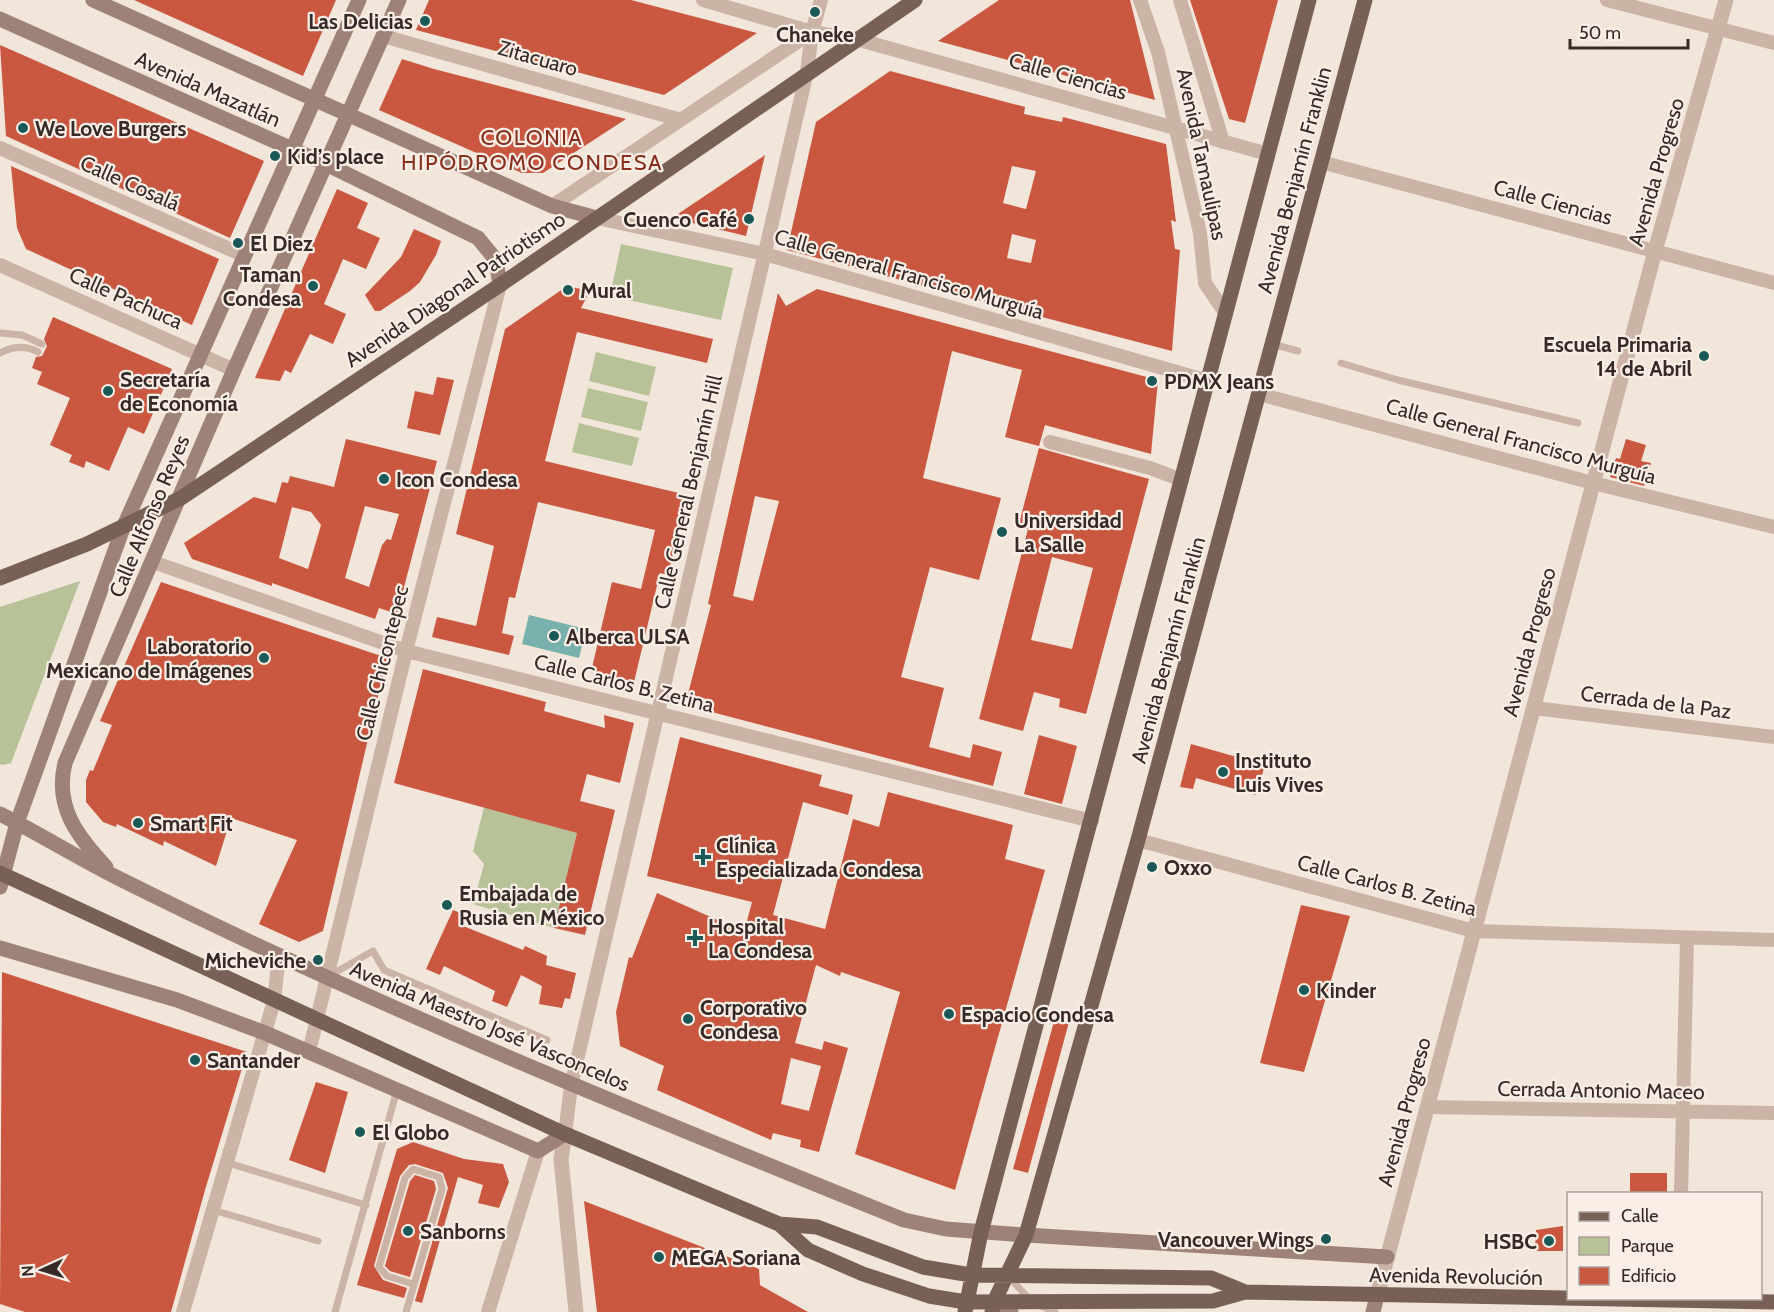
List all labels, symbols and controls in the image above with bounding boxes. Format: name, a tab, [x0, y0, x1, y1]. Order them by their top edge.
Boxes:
marker: Chaneke	[808, 5, 822, 19]
place label: Las Delicias	[308, 9, 413, 34]
scale bar	[1570, 12, 1688, 50]
marker: Las Delicias	[418, 14, 432, 28]
place label: Chaneke	[776, 22, 854, 47]
text: 50 m	[1579, 22, 1621, 44]
street label: Zitacuaro	[495, 35, 581, 81]
street label: Avenida Mazatlán	[131, 46, 285, 132]
street label: Calle Ciencias	[1006, 47, 1130, 105]
street label: Avenida Benjamín Franklin	[1252, 64, 1337, 296]
street label: Avenida Tamaulipas	[1172, 66, 1232, 243]
street label: Avenida Progreso	[1623, 95, 1689, 249]
place label: We Love Burgers	[35, 116, 187, 141]
marker: We Love Burgers	[16, 121, 30, 135]
district label: COLONIA HIPÓDROMO CONDESA	[401, 124, 663, 176]
place label: Kid’s place	[287, 144, 384, 169]
marker: Kid’s place	[268, 149, 282, 163]
street label: Calle Cosalá	[76, 150, 184, 216]
street label: Calle Ciencias	[1491, 174, 1615, 230]
street label: Avenida Diagonal Patriotismo	[340, 206, 570, 372]
place label: Cuenco Café	[623, 207, 737, 232]
marker: Cuenco Café	[742, 212, 756, 226]
street label: Calle General Francisco Murguía	[772, 224, 1046, 324]
place label: El Diez	[250, 231, 313, 256]
marker: El Diez	[231, 236, 245, 250]
street label: Calle Pachuca	[65, 262, 187, 334]
place label: Taman Condesa	[223, 262, 302, 311]
place label: Mural	[580, 278, 632, 303]
marker: Taman Condesa	[306, 279, 320, 293]
marker: Mural	[561, 283, 575, 297]
place label: Escuela Primaria 14 de Abril	[1543, 332, 1693, 381]
marker: Escuela Primaria 14 de Abril	[1697, 349, 1711, 363]
place label: Secretaría de Economía	[120, 367, 239, 416]
place label: PDMX Jeans	[1164, 369, 1274, 394]
street label: Calle General Benjamín Hill	[649, 372, 728, 612]
marker: PDMX Jeans	[1145, 374, 1159, 388]
marker: Secretaría de Economía	[101, 384, 115, 398]
street label: Calle General Francisco Murguía	[1383, 393, 1659, 489]
street label: Calle Alfonso Reyes	[104, 431, 195, 601]
place label: Icon Condesa	[396, 467, 518, 492]
marker: Icon Condesa	[377, 472, 391, 486]
place label: Universidad La Salle	[1014, 508, 1122, 557]
marker: Universidad La Salle	[995, 525, 1009, 539]
street label: Avenida Benjamín Franklin	[1126, 534, 1211, 766]
street label: Avenida Progreso	[1497, 565, 1561, 719]
street label: Calle Chicontepec	[351, 583, 413, 743]
place label: Alberca ULSA	[566, 624, 691, 649]
marker: Alberca ULSA	[547, 629, 561, 643]
place label: Laboratorio Mexicano de Imágenes	[46, 634, 252, 683]
street label: Calle Carlos B. Zetina	[532, 649, 716, 717]
marker: Laboratorio Mexicano de Imágenes	[257, 651, 271, 665]
street label: Cerrada de la Paz	[1579, 680, 1733, 724]
place label: Instituto Luis Vives	[1235, 748, 1324, 797]
marker: Instituto Luis Vives	[1216, 765, 1230, 779]
place label: Smart Fit	[150, 811, 233, 836]
marker: Smart Fit	[131, 816, 145, 830]
place label: Clínica Especializada Condesa	[716, 833, 922, 882]
marker: Clínica Especializada Condesa	[694, 848, 712, 866]
street label: Calle Carlos B. Zetina	[1295, 849, 1479, 921]
place label: Oxxo	[1164, 855, 1212, 880]
marker: Oxxo	[1145, 860, 1159, 874]
place label: Embajada de Rusia en México	[459, 881, 604, 930]
marker: Embajada de Rusia en México	[440, 898, 454, 912]
place label: Hospital La Condesa	[708, 914, 813, 963]
marker: Hospital La Condesa	[686, 929, 704, 947]
place label: Micheviche	[204, 948, 306, 973]
marker: Micheviche	[311, 953, 325, 967]
street label: Avenida Maestro José Vasconcelos	[346, 956, 634, 1096]
place label: Kinder	[1316, 978, 1376, 1003]
marker: Kinder	[1297, 983, 1311, 997]
place label: Corporativo Condesa	[700, 995, 807, 1044]
place label: Espacio Condesa	[961, 1002, 1114, 1027]
marker: Espacio Condesa	[942, 1007, 956, 1021]
marker: Corporativo Condesa	[681, 1012, 695, 1026]
street label: Avenida Progreso	[1372, 1035, 1436, 1189]
place label: Santander	[207, 1048, 300, 1073]
marker: Santander	[188, 1053, 202, 1067]
street label: Cerrada Antonio Maceo	[1497, 1076, 1705, 1104]
place label: El Globo	[372, 1120, 449, 1145]
marker: El Globo	[353, 1125, 367, 1139]
legend	[1567, 1192, 1762, 1300]
text: Calle	[1621, 1205, 1658, 1227]
place label: Sanborns	[420, 1219, 506, 1244]
marker: Sanborns	[401, 1224, 415, 1238]
place label: Vancouver Wings	[1158, 1227, 1314, 1252]
place label: HSBC	[1484, 1229, 1537, 1254]
marker: Vancouver Wings	[1319, 1232, 1333, 1246]
marker: HSBC	[1542, 1234, 1556, 1248]
text: Parque	[1621, 1235, 1674, 1257]
north arrow	[12, 1240, 72, 1300]
place label: MEGA Soriana	[671, 1245, 801, 1270]
marker: MEGA Soriana	[652, 1250, 666, 1264]
street label: Avenida Revolución	[1369, 1262, 1543, 1290]
text: N	[18, 1265, 37, 1277]
text: Edificio	[1621, 1265, 1676, 1287]

